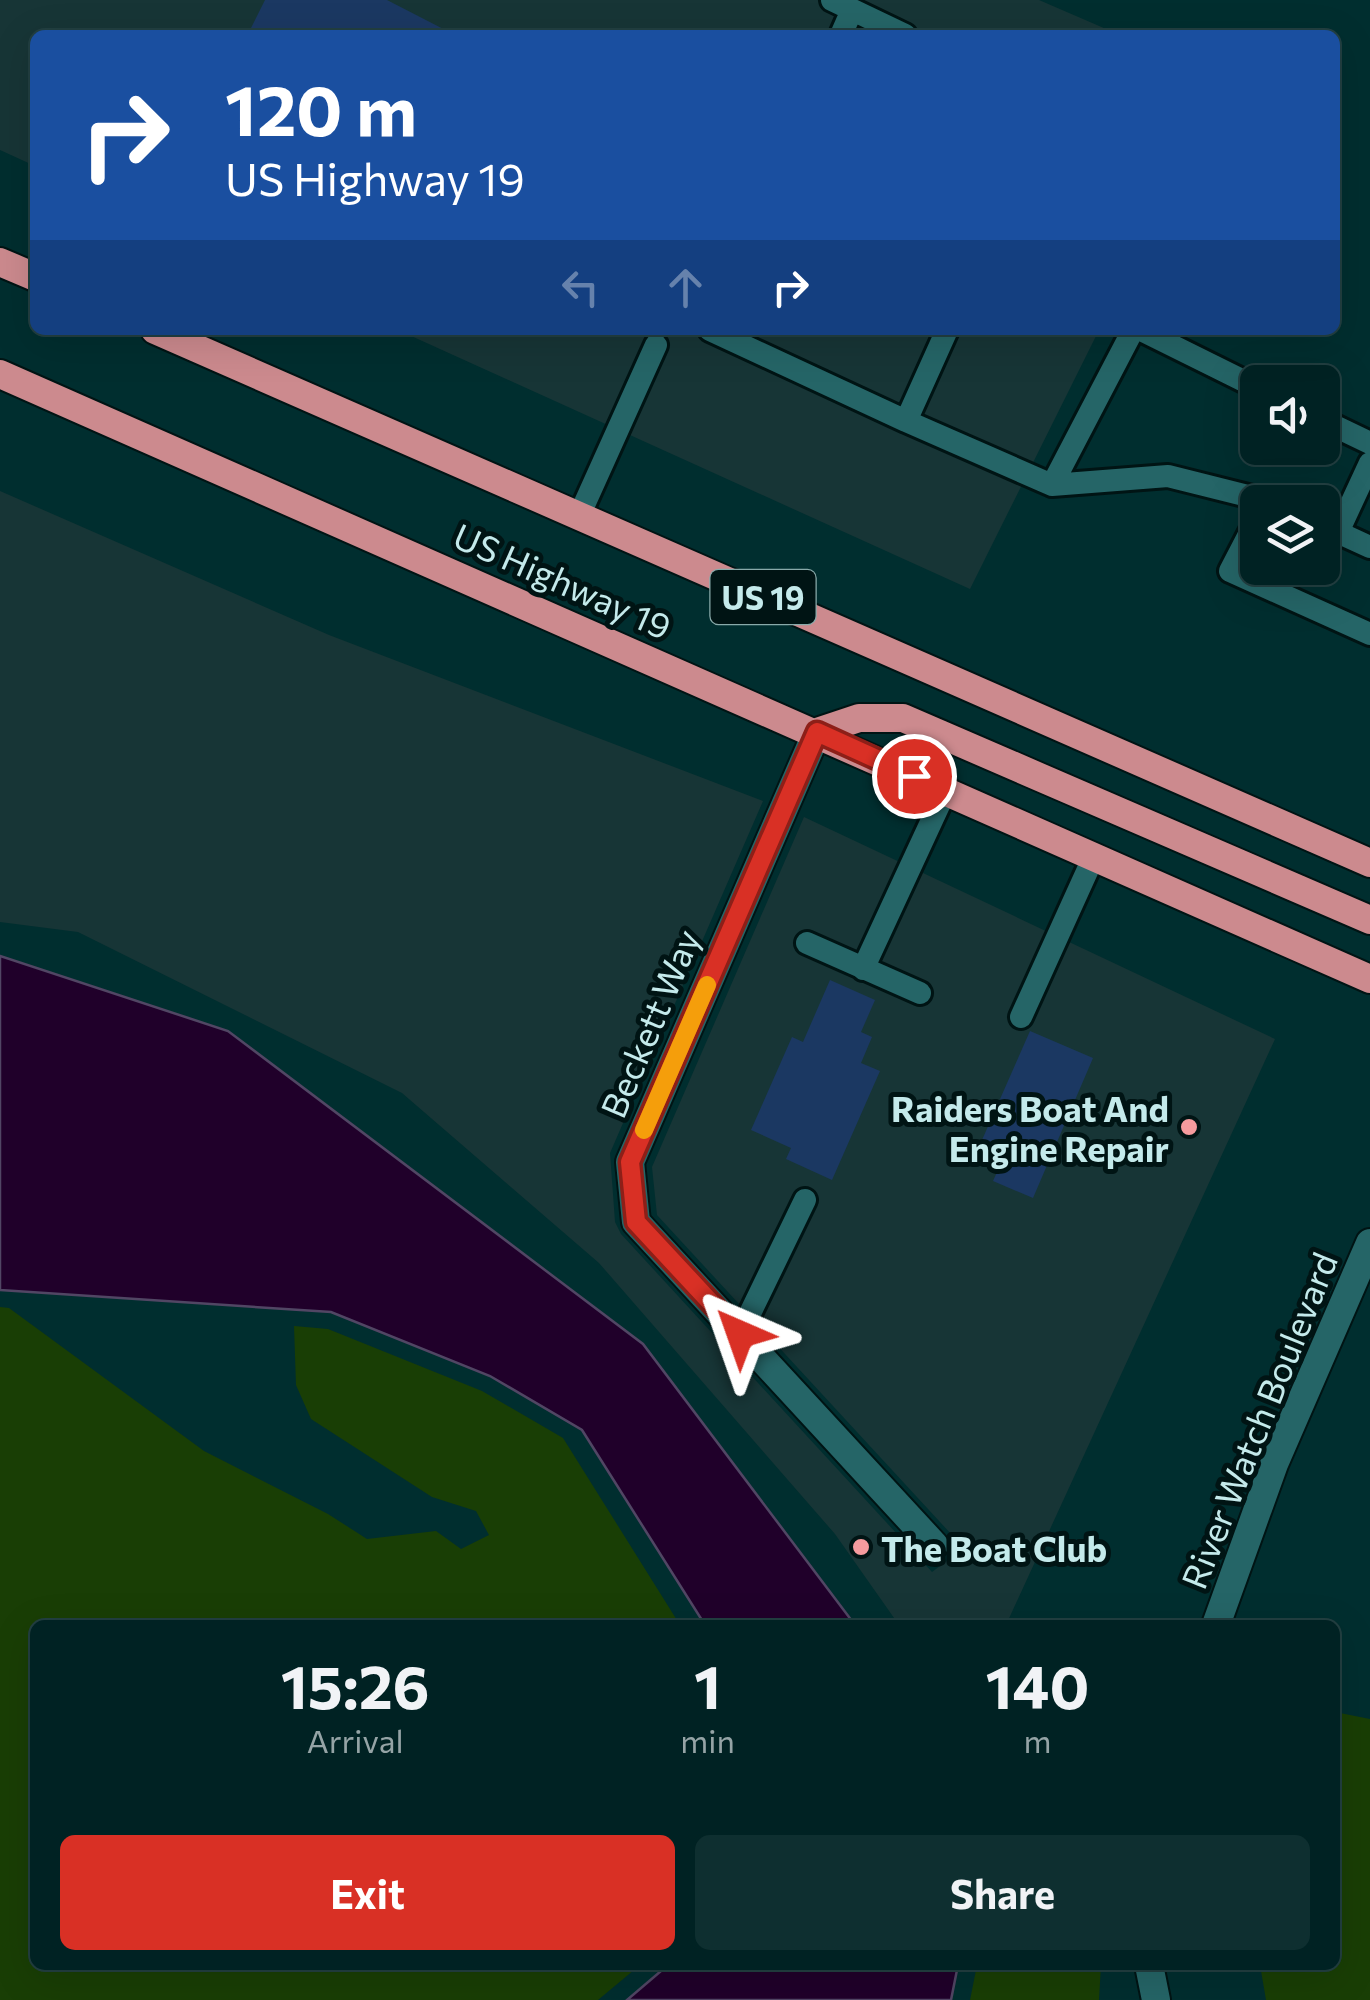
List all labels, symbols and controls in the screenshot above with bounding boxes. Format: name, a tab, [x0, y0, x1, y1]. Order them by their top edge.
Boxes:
text: 120 m	[225, 65, 417, 150]
icon: right	[60, 70, 190, 200]
text: US Highway 19	[225, 150, 525, 205]
icon: left	[553, 260, 608, 315]
icon: ahead	[658, 260, 713, 315]
icon: right	[763, 260, 818, 315]
map controls	[1240, 365, 1340, 585]
button: sound	[1240, 365, 1340, 465]
button: layers	[1240, 485, 1340, 585]
street label: US Highway 19	[448, 513, 678, 647]
road number: US 19	[710, 570, 816, 624]
pin	[872, 734, 957, 819]
icon: arrive	[887, 749, 942, 804]
street label: Beckett Way	[590, 923, 708, 1123]
place label: Raiders Boat And Engine Repair	[891, 1086, 1169, 1169]
marker: Raiders Boat And Engine Repair	[1178, 1116, 1200, 1138]
street label: River Watch Boulevard	[1171, 1246, 1345, 1594]
position arrow	[688, 1282, 792, 1386]
place label: The Boat Club	[881, 1526, 1107, 1569]
marker: The Boat Club	[850, 1536, 872, 1558]
text: 15:26	[281, 1648, 430, 1721]
text: 1	[694, 1648, 721, 1721]
text: 140	[985, 1648, 1089, 1721]
text: Arrival	[307, 1720, 404, 1760]
text: min	[680, 1720, 735, 1760]
text: m	[1023, 1720, 1051, 1760]
button: Exit	[60, 1835, 675, 1950]
button: Share	[695, 1835, 1310, 1950]

